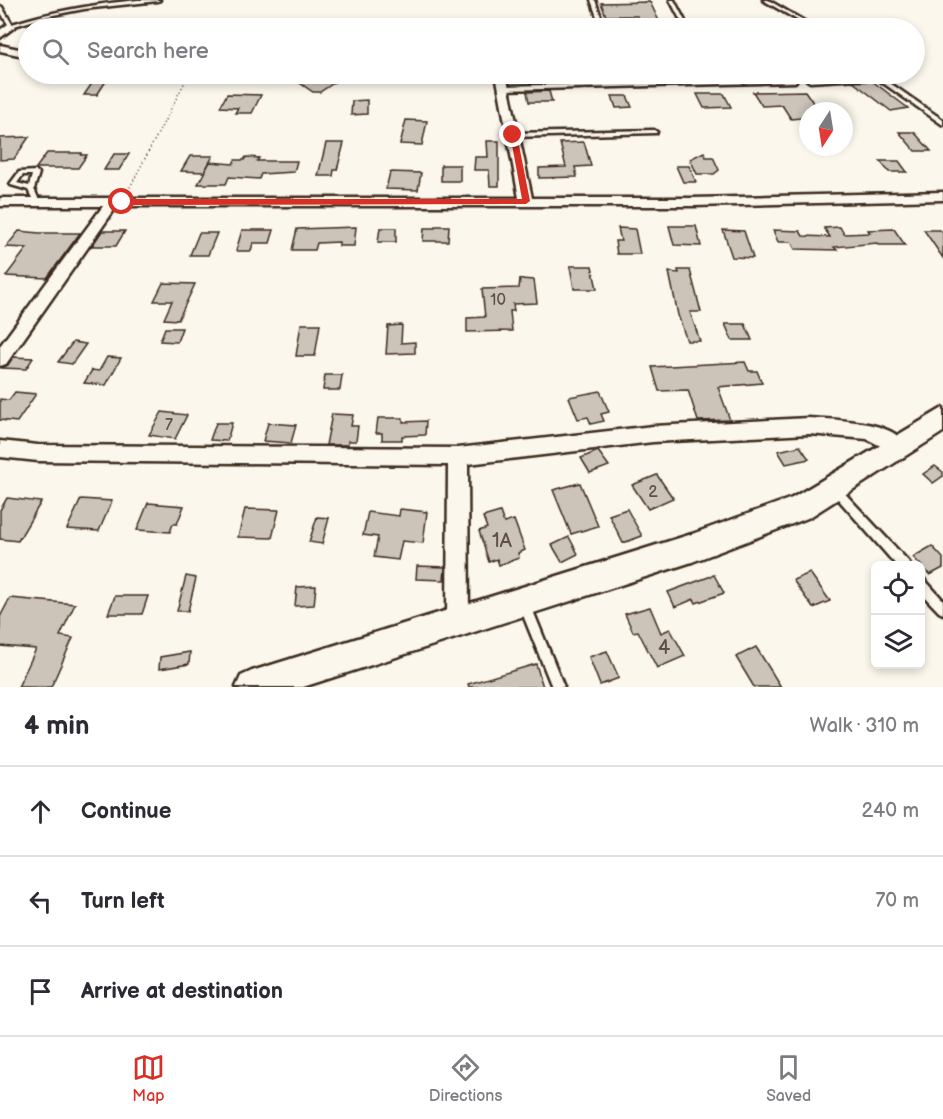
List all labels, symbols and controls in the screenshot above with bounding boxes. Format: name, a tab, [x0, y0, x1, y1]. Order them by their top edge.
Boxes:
search box	[18, 18, 925, 84]
icon: search	[39, 35, 72, 68]
text: Search here	[87, 38, 209, 65]
north arrow	[799, 102, 853, 156]
route end	[499, 121, 525, 147]
route start	[108, 188, 134, 214]
house number: 10	[490, 291, 506, 310]
house number: 7	[165, 416, 173, 435]
house number: 2	[648, 483, 658, 502]
house number: 1А	[492, 529, 513, 553]
map controls	[871, 561, 925, 669]
button: locate	[871, 561, 925, 615]
button: layers	[871, 615, 925, 669]
house number: 4	[658, 636, 670, 660]
text: 4 min	[24, 711, 89, 742]
text: Walk · 310 m	[810, 714, 919, 738]
icon: ahead	[24, 795, 57, 828]
text: Continue	[81, 798, 171, 825]
text: 240 m	[862, 799, 919, 823]
icon: left	[24, 885, 57, 918]
text: Turn left	[81, 888, 165, 915]
text: 70 m	[875, 889, 919, 913]
icon: arrive	[24, 975, 57, 1008]
text: Arrive at destination	[81, 978, 283, 1005]
tab: Map	[132, 1051, 165, 1106]
tab: Directions	[429, 1051, 502, 1106]
tab: Saved	[766, 1051, 811, 1106]

